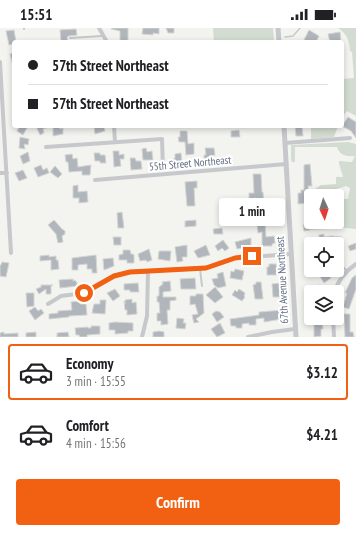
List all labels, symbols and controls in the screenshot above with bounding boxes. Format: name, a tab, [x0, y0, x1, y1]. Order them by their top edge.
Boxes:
text: 15:51	[20, 5, 52, 24]
text: 57th Street Northeast	[52, 56, 169, 75]
text: 57th Street Northeast	[52, 94, 169, 113]
street label: 55th Street Northeast	[148, 152, 232, 174]
north arrow	[304, 189, 344, 229]
map controls	[304, 189, 344, 325]
callout: 1 min	[219, 198, 285, 226]
text: 1 min	[239, 203, 265, 220]
street label: 67th Avenue Northeast	[273, 236, 291, 324]
button: locate	[304, 237, 344, 277]
route end	[243, 247, 261, 265]
route start	[75, 284, 93, 302]
button: layers	[304, 285, 344, 325]
icon: car	[18, 354, 54, 390]
text: Economy	[66, 354, 114, 373]
text: $3.12	[306, 363, 338, 382]
text: 3 min · 15:55	[66, 373, 126, 390]
icon: car	[18, 416, 54, 452]
text: Comfort	[66, 416, 109, 435]
text: $4.21	[306, 425, 338, 444]
text: 4 min · 15:56	[66, 435, 126, 452]
button: Confirm	[16, 479, 340, 525]

